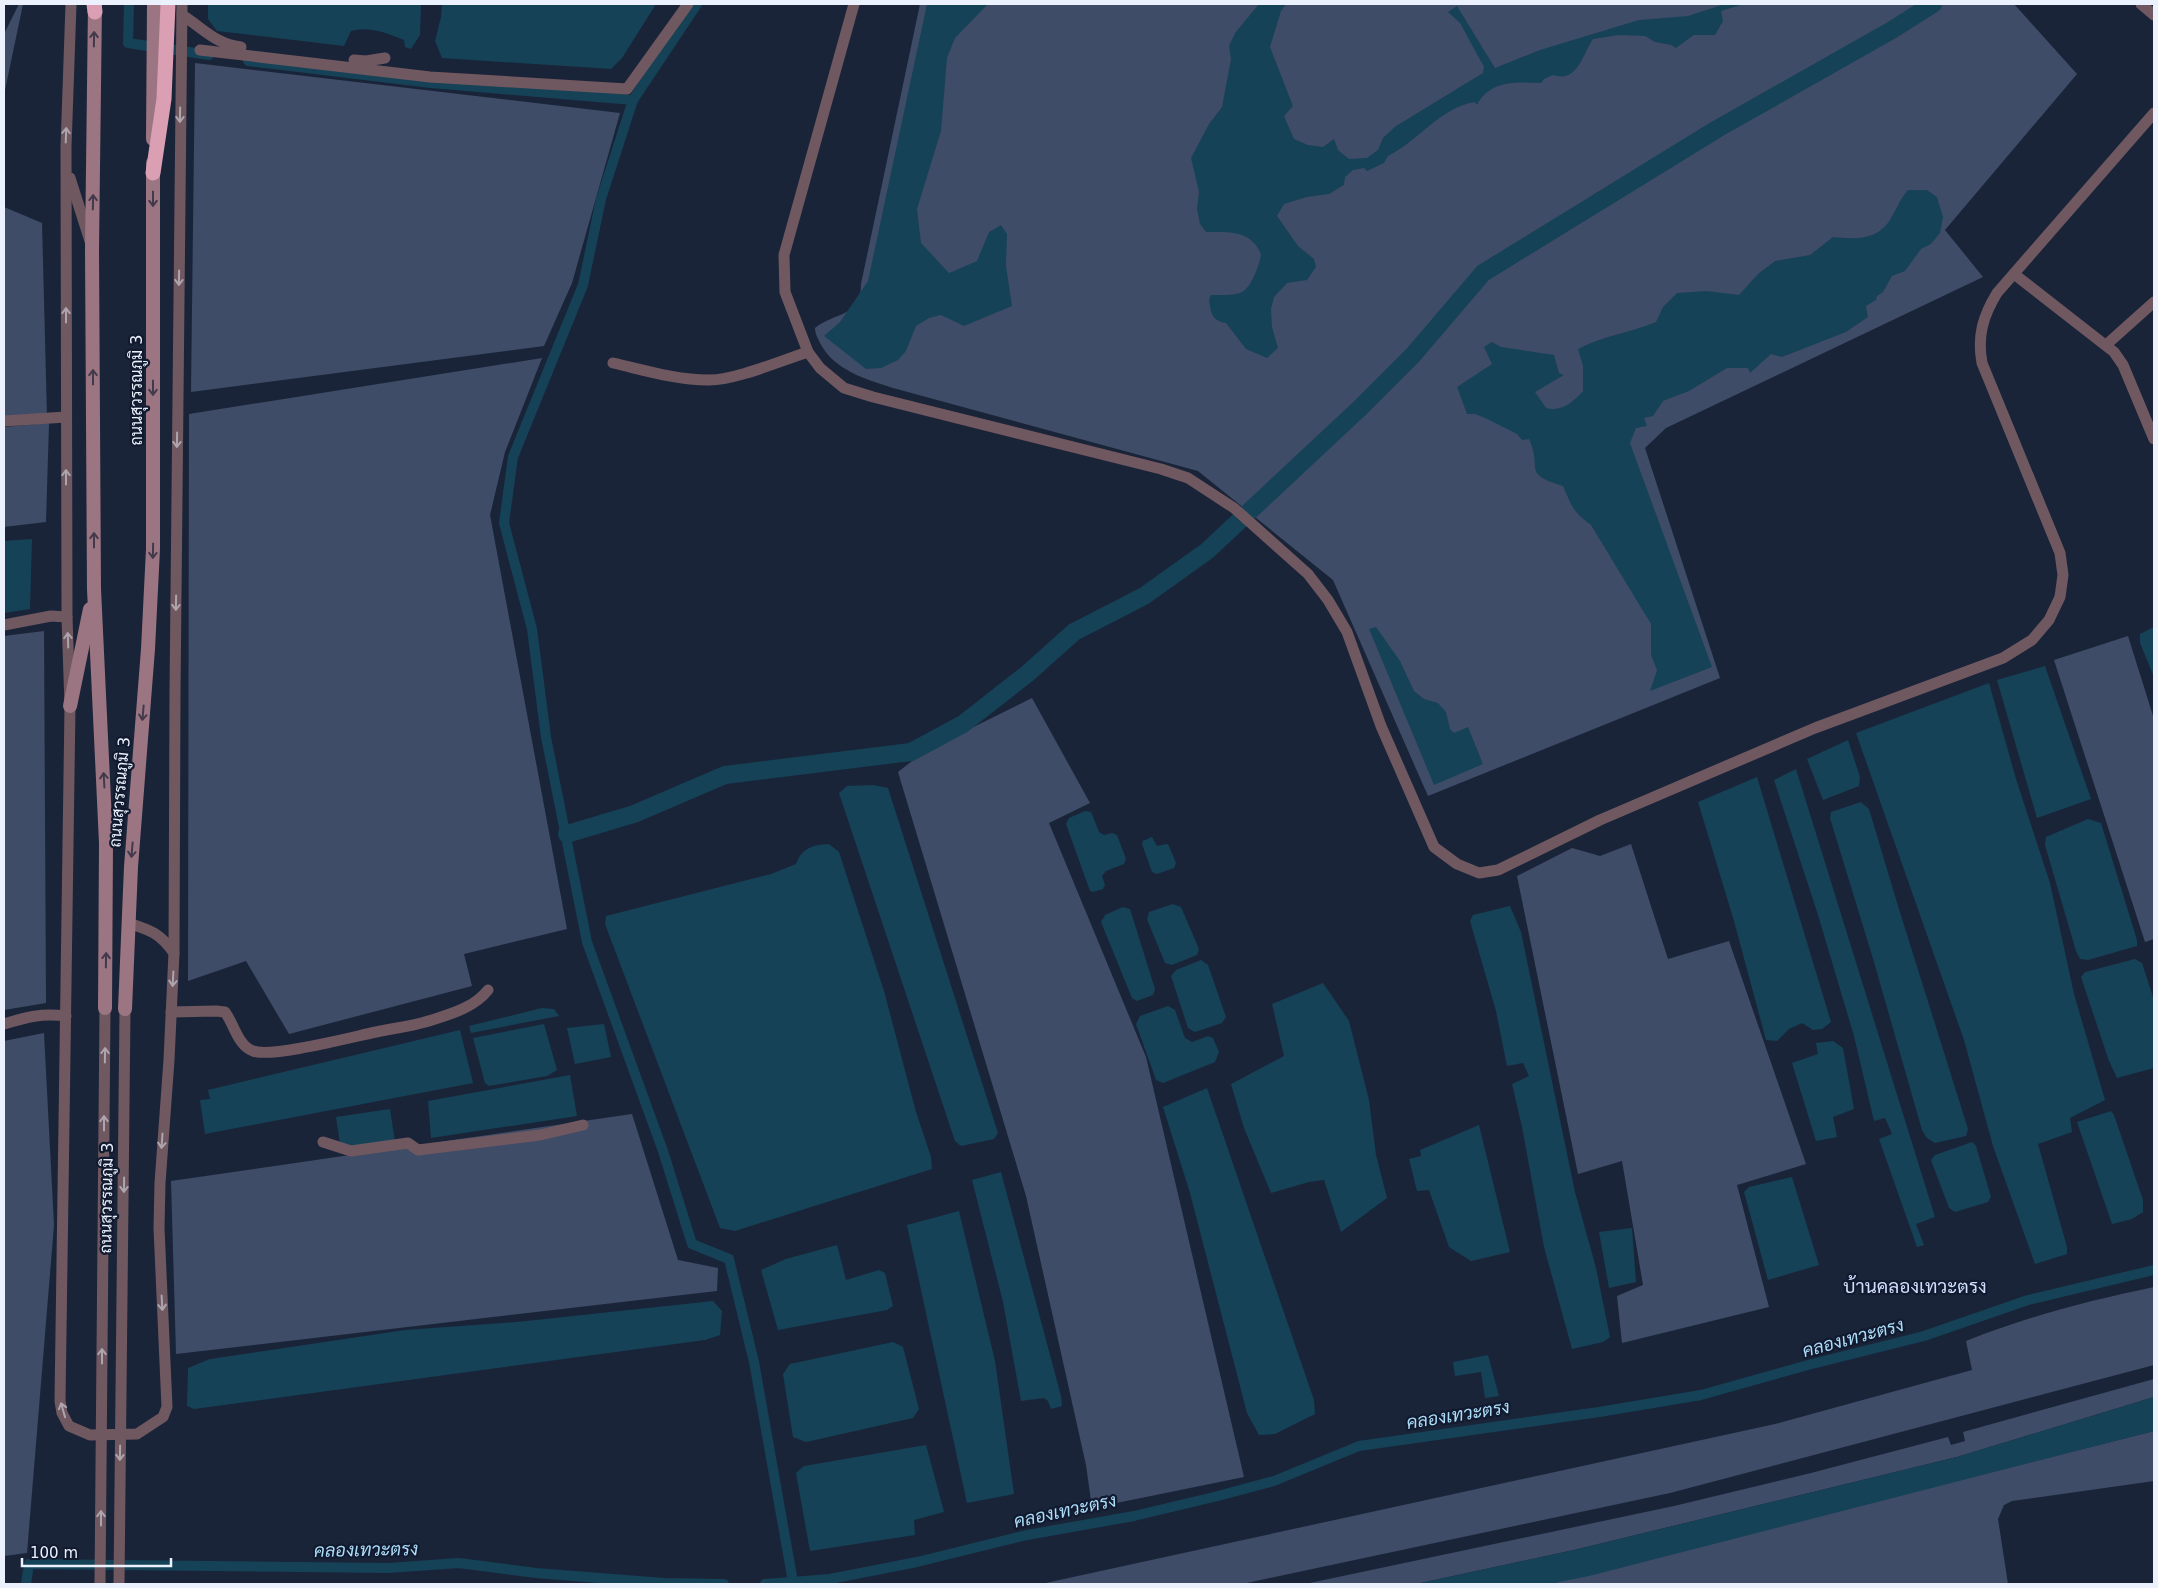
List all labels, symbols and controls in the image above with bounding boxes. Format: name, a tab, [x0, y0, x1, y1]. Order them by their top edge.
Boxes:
one-way arrow	[89, 31, 99, 48]
one-way arrow	[176, 107, 185, 123]
one-way arrow	[61, 127, 71, 144]
one-way arrow	[148, 190, 158, 207]
one-way arrow	[88, 194, 98, 210]
one-way arrow	[174, 270, 184, 286]
one-way arrow	[61, 307, 71, 324]
street label: ถนนสุวรรณภูมิ 3	[127, 335, 148, 445]
one-way arrow	[88, 370, 98, 386]
one-way arrow	[148, 380, 158, 396]
one-way arrow	[173, 432, 182, 448]
one-way arrow	[61, 470, 71, 486]
one-way arrow	[89, 532, 98, 548]
one-way arrow	[148, 542, 158, 558]
one-way arrow	[171, 594, 181, 611]
one-way arrow	[63, 632, 72, 648]
one-way arrow	[138, 704, 148, 720]
street label: ถนนสุวรรณภูมิ 3	[105, 736, 136, 848]
one-way arrow	[99, 772, 108, 788]
one-way arrow	[127, 842, 137, 858]
one-way arrow	[101, 952, 111, 968]
one-way arrow	[169, 971, 178, 987]
one-way arrow	[100, 1047, 109, 1063]
one-way arrow	[99, 1115, 109, 1132]
one-way arrow	[158, 1133, 167, 1149]
street label: ถนนสุวรรณภูมิ 3	[96, 1142, 119, 1254]
one-way arrow	[119, 1176, 129, 1193]
district label: บ้านคลองเทวะตรง	[1843, 1275, 1987, 1297]
one-way arrow	[158, 1295, 167, 1311]
water label: คลองเทวะตรง	[1800, 1314, 1906, 1361]
one-way arrow	[97, 1348, 107, 1364]
water label: คลองเทวะตรง	[1405, 1396, 1511, 1433]
one-way arrow	[57, 1403, 67, 1419]
one-way arrow	[115, 1444, 125, 1460]
water label: คลองเทวะตรง	[1012, 1489, 1118, 1532]
one-way arrow	[96, 1510, 106, 1526]
scale bar	[22, 1536, 171, 1568]
water label: คลองเทวะตรง	[314, 1538, 418, 1561]
text: 100 m	[30, 1544, 78, 1562]

